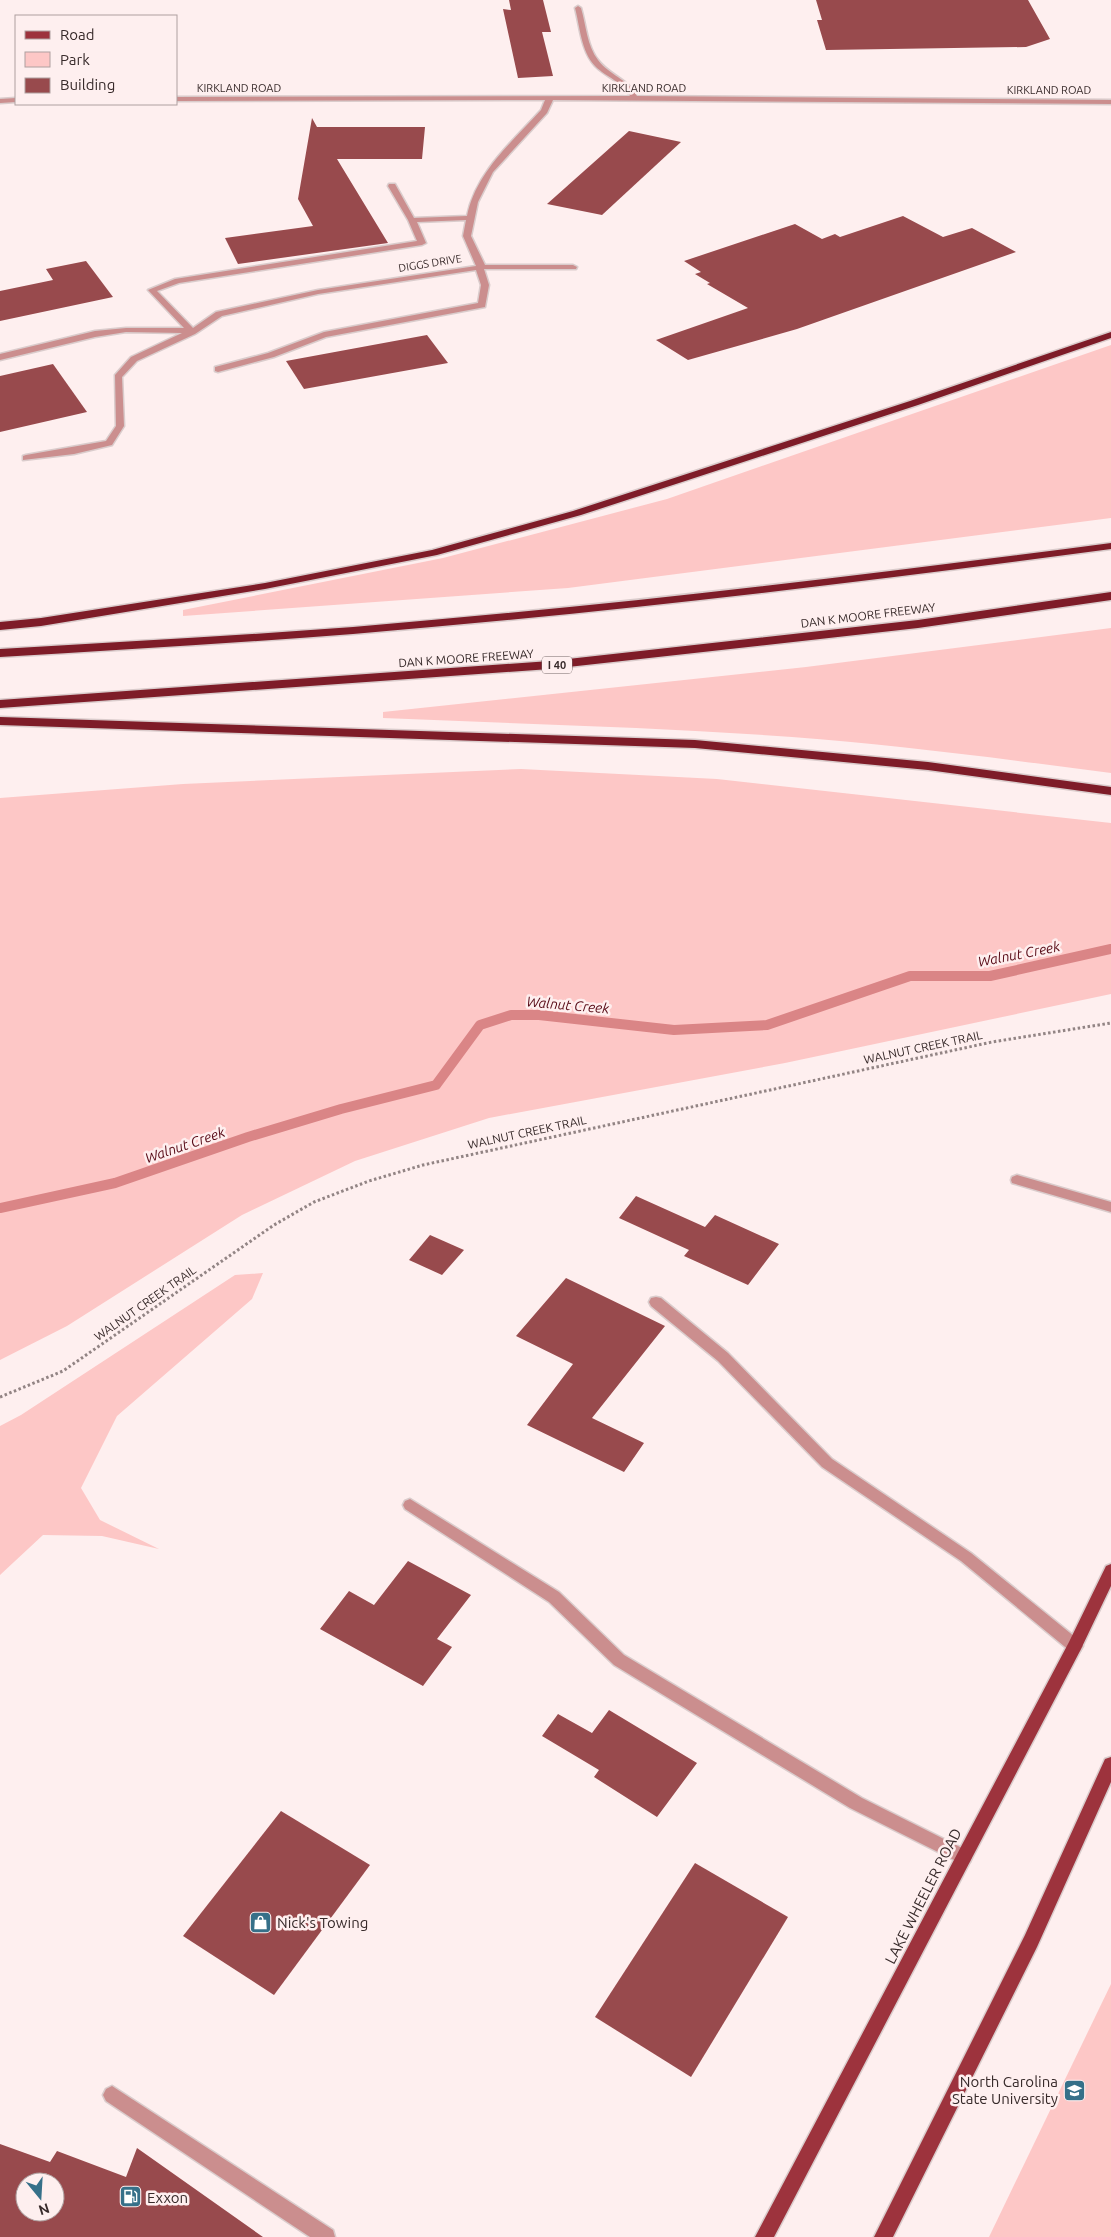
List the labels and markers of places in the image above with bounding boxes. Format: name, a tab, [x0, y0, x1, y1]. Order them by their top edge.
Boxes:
shop icon: Nick's Towing	[249, 1910, 273, 1934]
place label: Nick's Towing	[277, 1914, 368, 1931]
place label: North Carolina State University	[952, 2073, 1058, 2107]
school or university icon: North Carolina State University	[1062, 2078, 1086, 2102]
fuel station icon: Exxon	[119, 2185, 143, 2209]
place label: Exxon	[147, 2189, 188, 2206]

